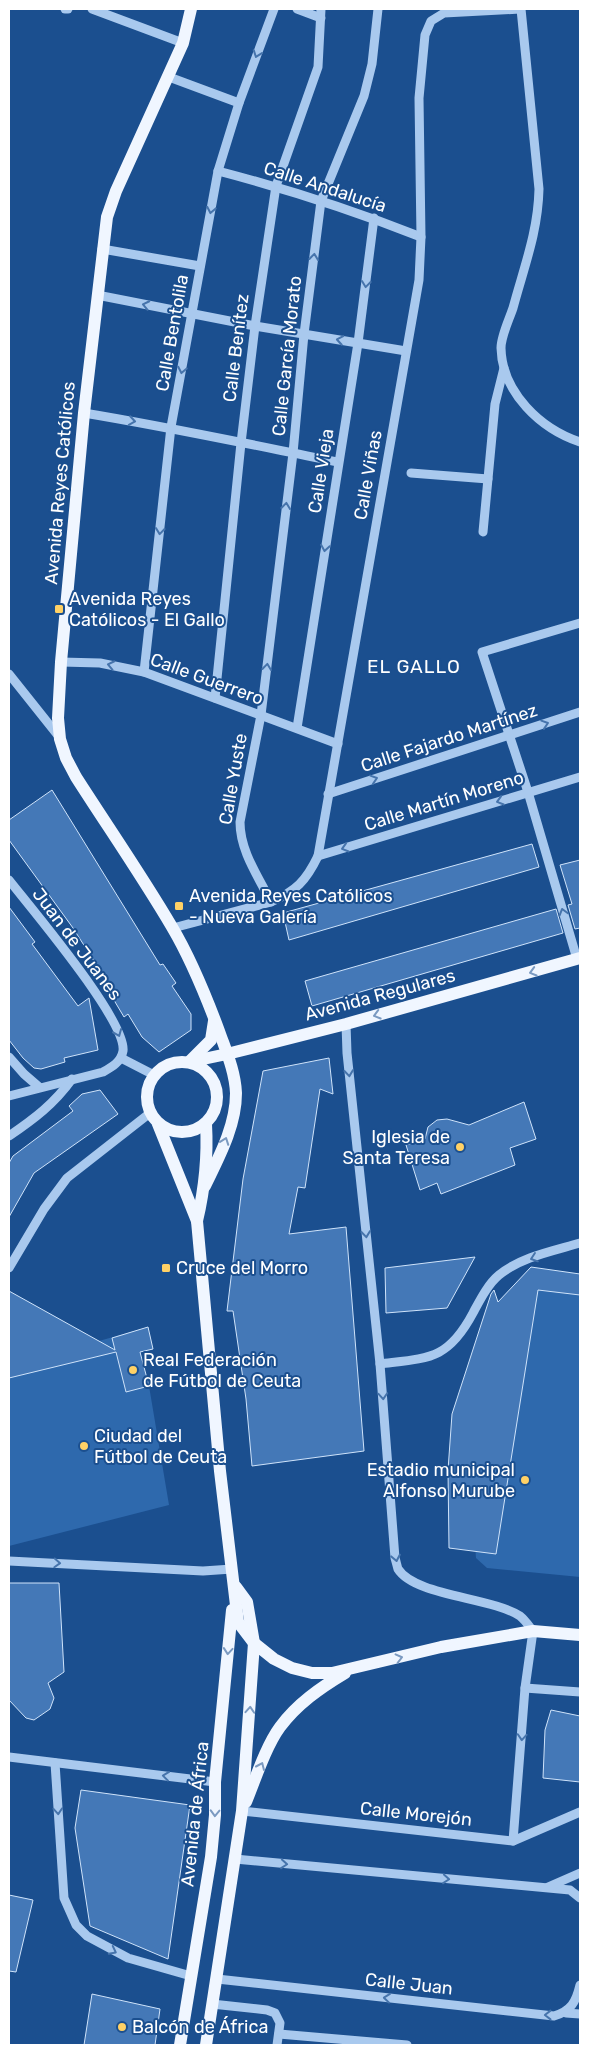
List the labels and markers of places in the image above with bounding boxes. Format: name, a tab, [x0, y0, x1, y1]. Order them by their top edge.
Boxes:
place label: Avenida Reyes Católicos - El Gallo	[69, 588, 225, 631]
marker: Avenida Reyes Católicos - El Gallo	[53, 603, 65, 615]
place label: Avenida Reyes Católicos - Nueva Galería	[189, 885, 393, 928]
marker: Avenida Reyes Católicos - Nueva Galería	[173, 900, 185, 912]
place label: Iglesia de Santa Teresa	[343, 1126, 450, 1169]
marker: Iglesia de Santa Teresa	[454, 1141, 466, 1153]
place label: Cruce del Morro	[176, 1257, 308, 1279]
marker: Cruce del Morro	[160, 1262, 172, 1274]
place label: Real Federación de Fútbol de Ceuta	[143, 1349, 301, 1392]
marker: Real Federación de Fútbol de Ceuta	[127, 1364, 139, 1376]
place label: Ciudad del Fútbol de Ceuta	[94, 1425, 227, 1468]
marker: Ciudad del Fútbol de Ceuta	[78, 1440, 90, 1452]
place label: Estadio municipal Alfonso Murube	[367, 1459, 515, 1502]
marker: Estadio municipal Alfonso Murube	[519, 1474, 531, 1486]
place label: Balcón de África	[132, 2016, 268, 2038]
marker: Balcón de África	[116, 2021, 128, 2033]

